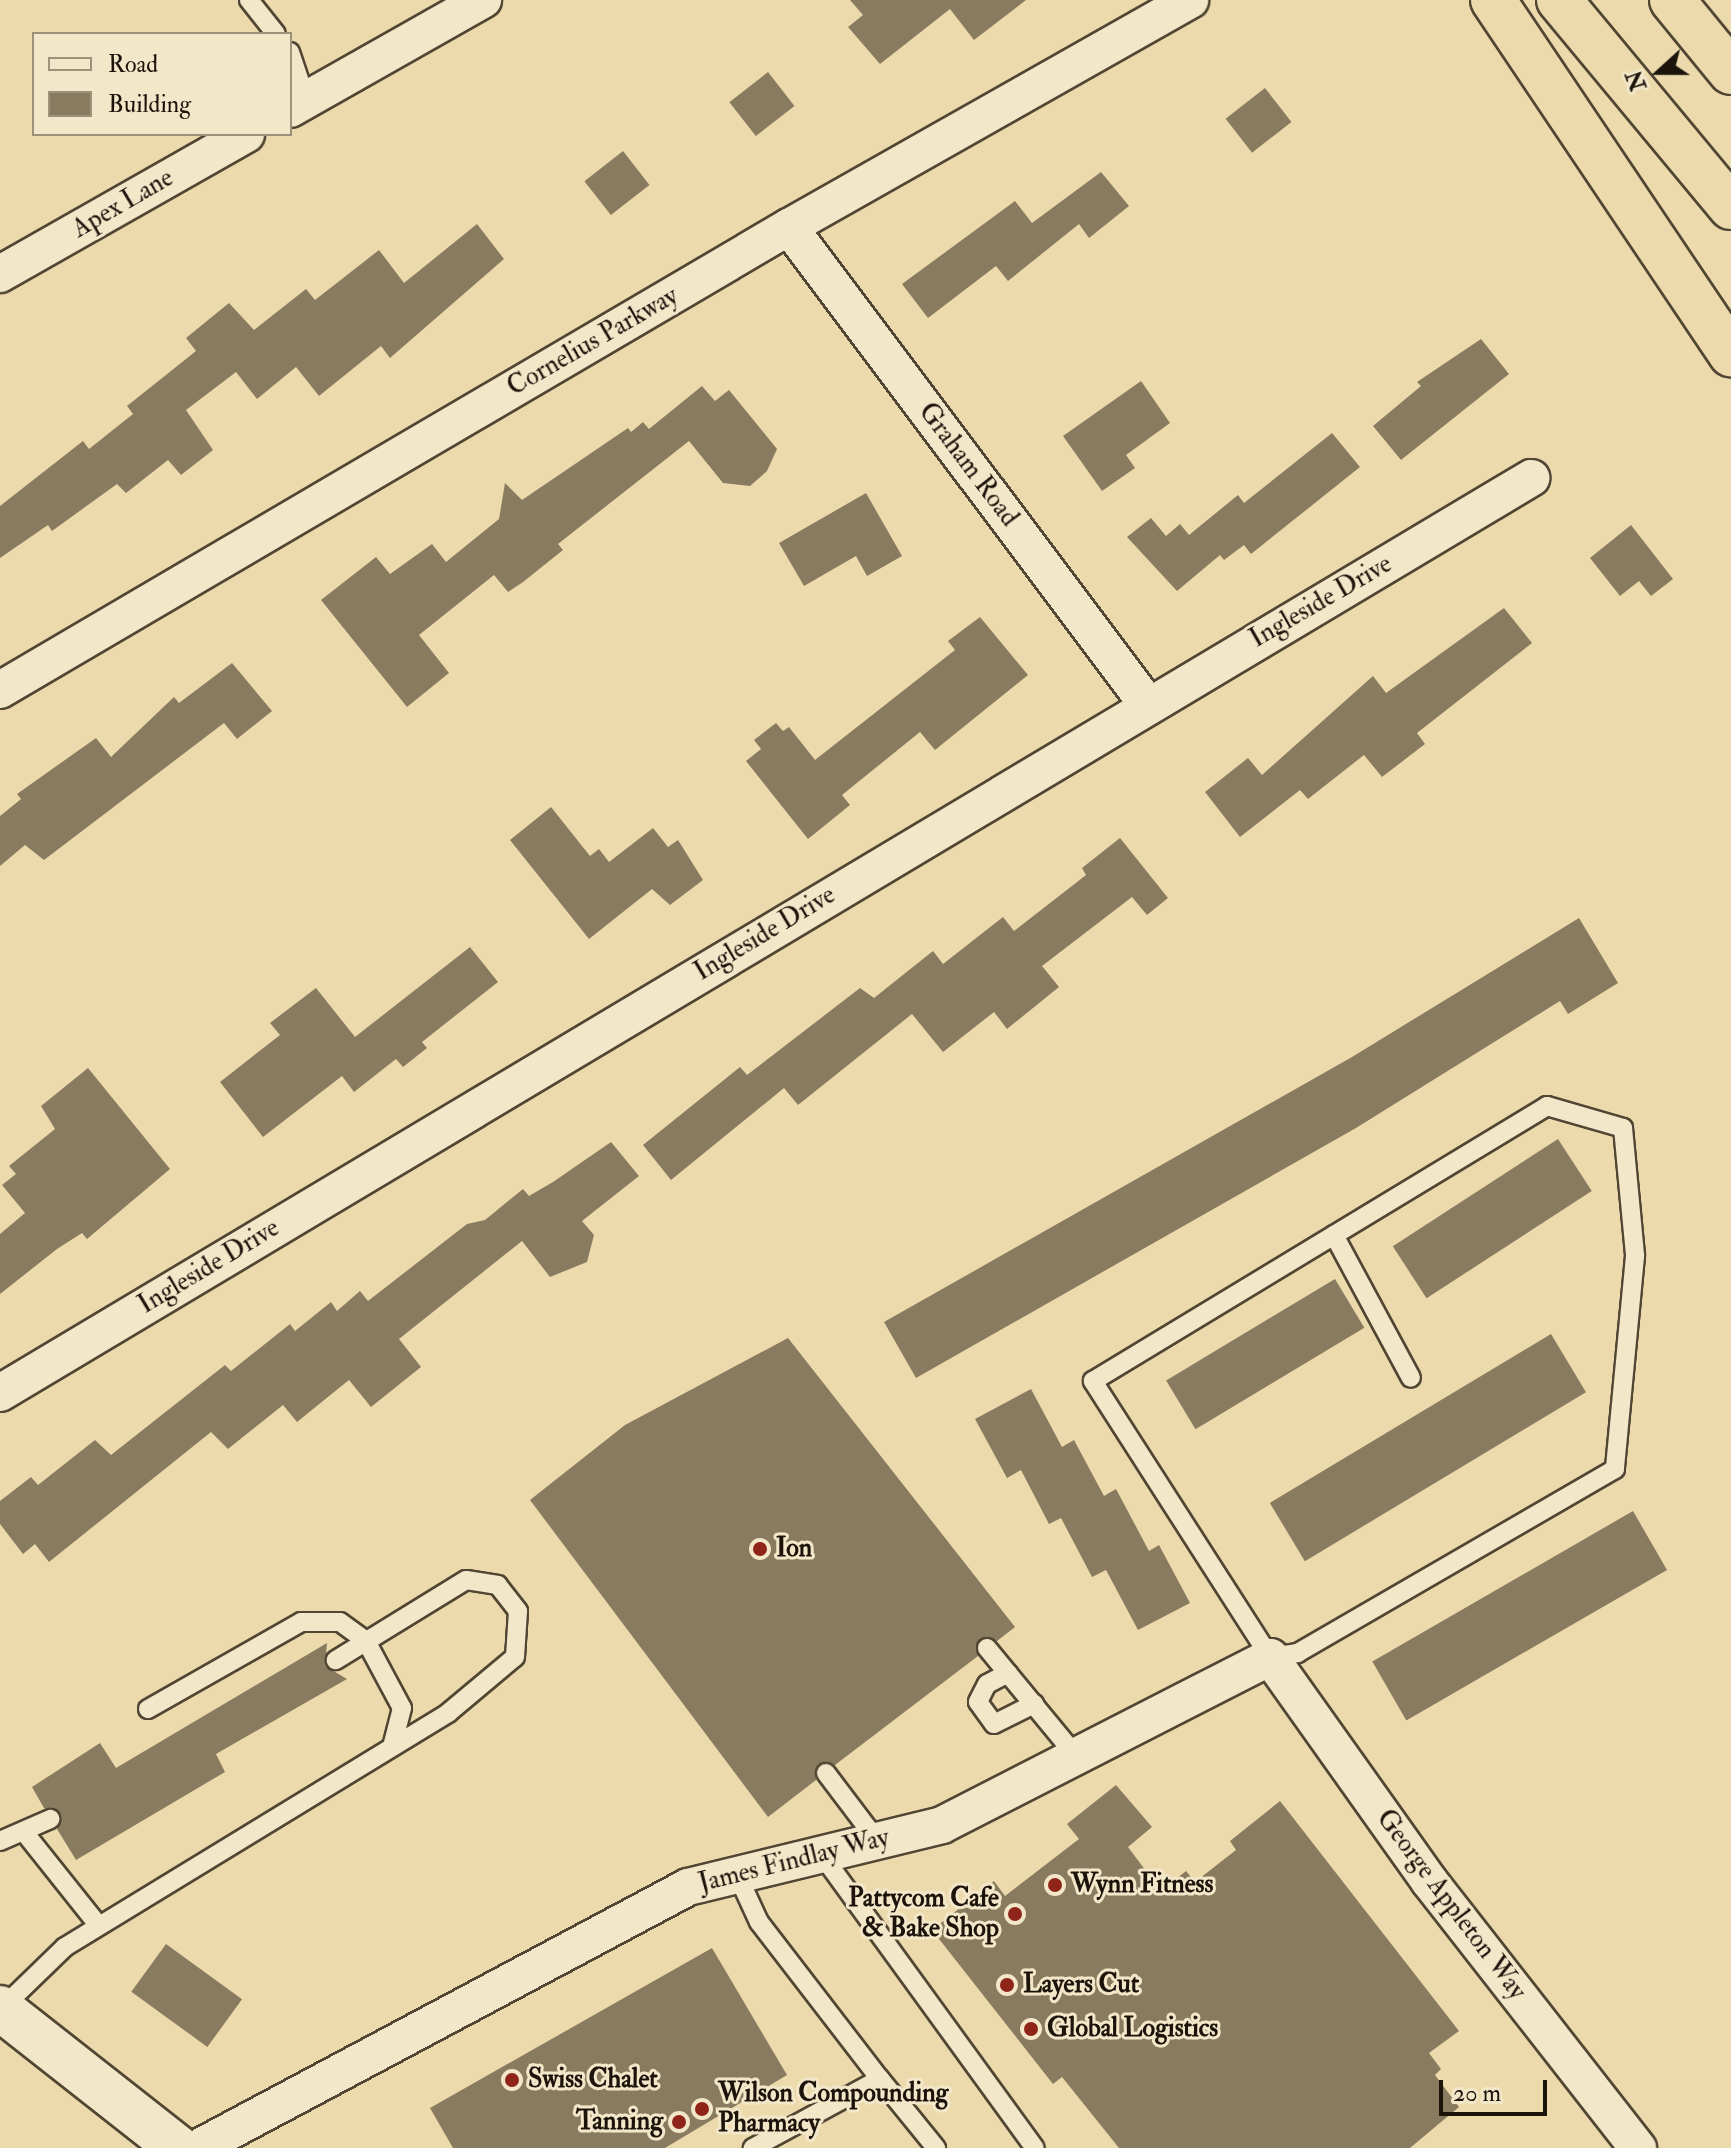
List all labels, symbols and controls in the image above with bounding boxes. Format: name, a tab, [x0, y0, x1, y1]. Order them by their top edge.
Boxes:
legend	[32, 32, 292, 136]
north arrow	[1619, 32, 1699, 112]
text: Road	[108, 49, 158, 80]
text: N	[1620, 66, 1653, 95]
text: Building	[108, 89, 191, 120]
street label: Apex Lane	[67, 163, 179, 245]
street label: Cornelius Parkway	[502, 281, 684, 403]
street label: Graham Road	[911, 397, 1025, 533]
street label: Ingleside Drive	[1245, 549, 1397, 655]
street label: Ingleside Drive	[689, 880, 841, 988]
street label: Ingleside Drive	[133, 1213, 285, 1321]
place label: Ion	[776, 1533, 812, 1565]
marker: Ion	[751, 1540, 769, 1558]
street label: George Appleton Way	[1369, 1804, 1533, 2006]
street label: James Findlay Way	[696, 1822, 892, 1900]
place label: Wynn Fitness	[1071, 1869, 1213, 1901]
marker: Wynn Fitness	[1046, 1876, 1064, 1894]
place label: Pattycom Cafe & Bake Shop	[848, 1883, 999, 1944]
marker: Pattycom Cafe & Bake Shop	[1006, 1905, 1024, 1923]
place label: Layers Cut	[1023, 1969, 1139, 2001]
marker: Layers Cut	[998, 1976, 1016, 1994]
place label: Global Logistics	[1047, 2013, 1218, 2045]
marker: Global Logistics	[1022, 2020, 1040, 2038]
place label: Swiss Chalet	[528, 2064, 658, 2096]
scale bar	[1443, 2064, 1551, 2114]
marker: Swiss Chalet	[503, 2071, 521, 2089]
place label: Wilson Compounding Pharmacy	[718, 2078, 948, 2140]
text: 20 m	[1453, 2078, 1501, 2109]
marker: Wilson Compounding Pharmacy	[693, 2100, 711, 2118]
place label: Tanning	[576, 2106, 663, 2138]
marker: Tanning	[670, 2113, 688, 2131]

